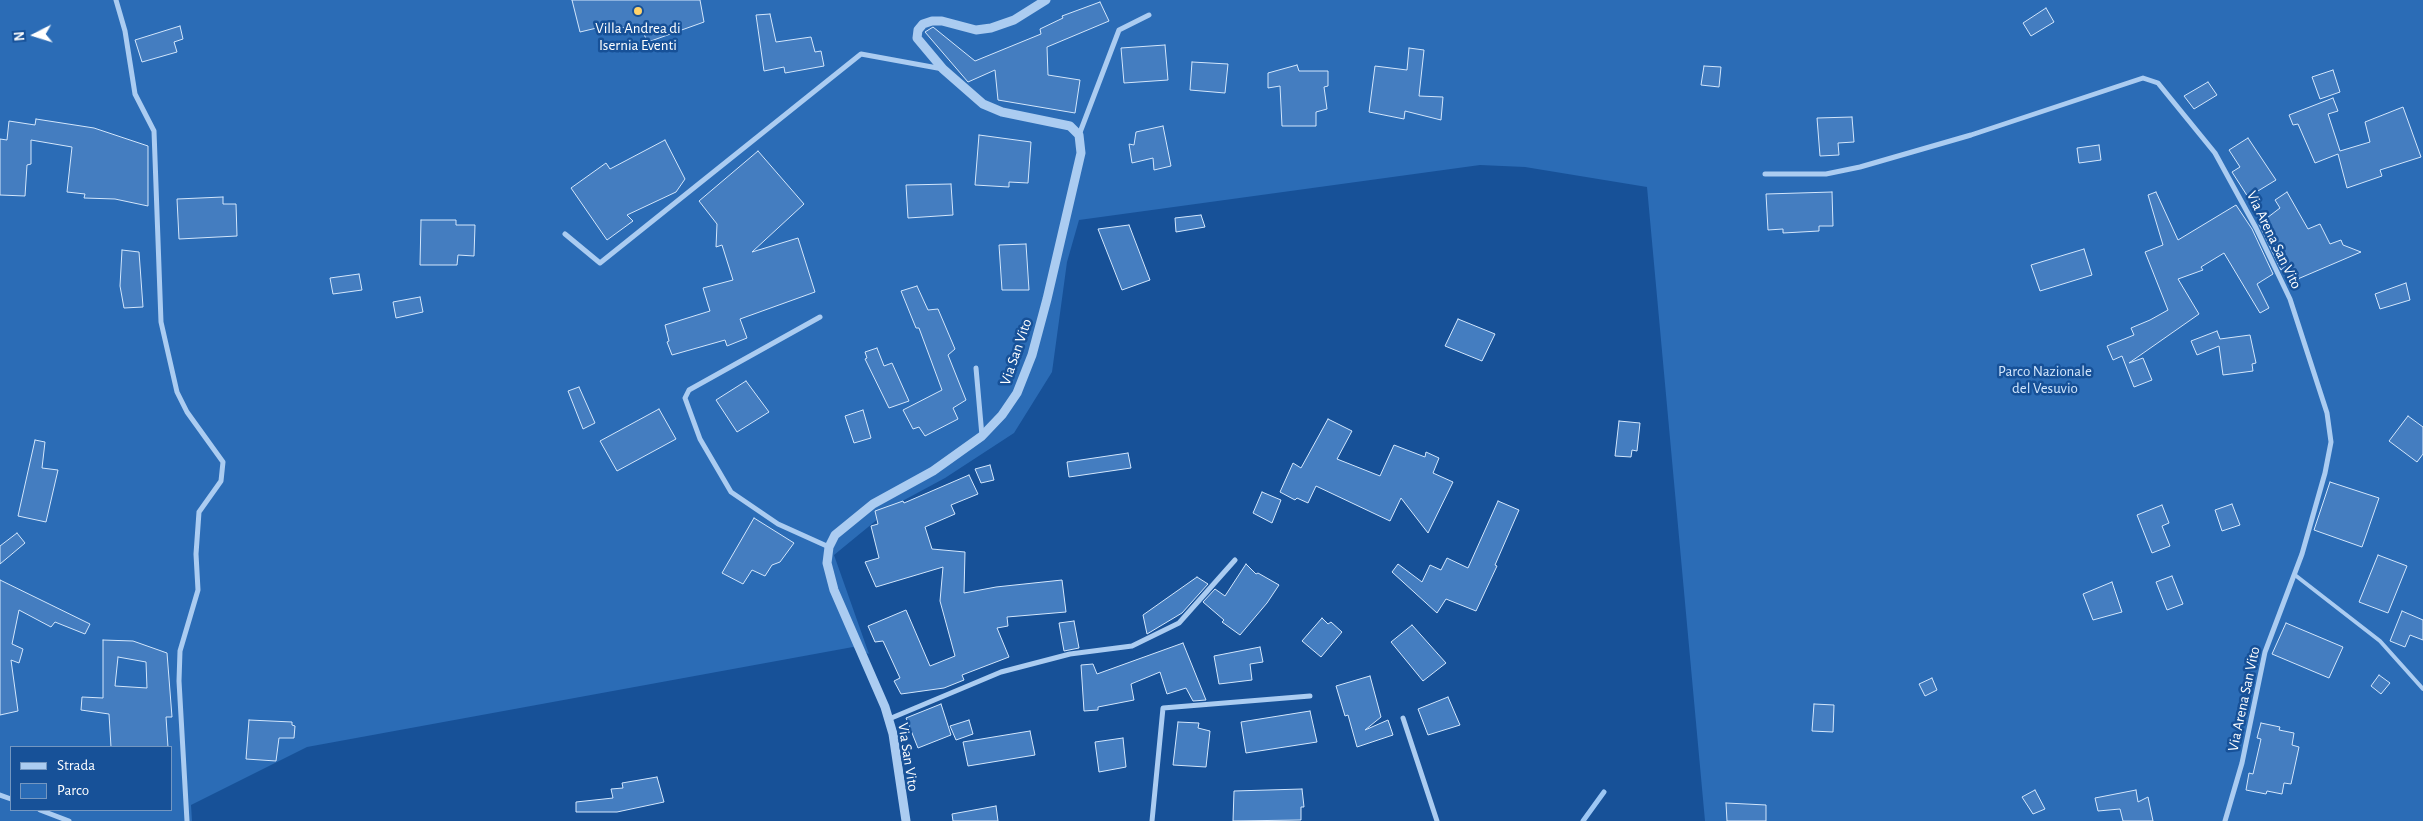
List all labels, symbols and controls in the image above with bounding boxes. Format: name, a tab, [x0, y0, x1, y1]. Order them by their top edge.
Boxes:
marker: Villa Andrea di Isernia Eventi	[632, 5, 644, 17]
north arrow	[10, 10, 60, 60]
place label: Villa Andrea di Isernia Eventi	[595, 19, 681, 54]
text: N	[13, 31, 27, 42]
street label: Via Arena San Vito	[2243, 188, 2305, 292]
street label: Via San Vito	[996, 316, 1036, 388]
park label: Parco Nazionale del Vesuvio	[1998, 362, 2092, 397]
street label: Via Arena San Vito	[2224, 645, 2264, 753]
street label: Via San Vito	[894, 721, 922, 793]
legend	[10, 746, 172, 811]
text: Strada	[57, 758, 95, 773]
text: Parco	[57, 783, 89, 798]

